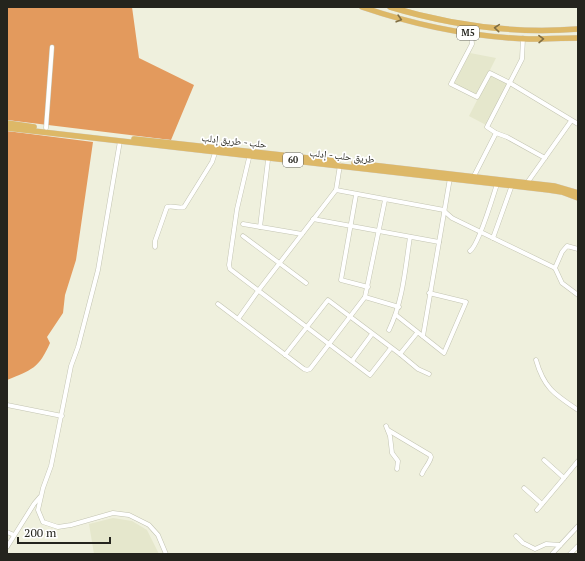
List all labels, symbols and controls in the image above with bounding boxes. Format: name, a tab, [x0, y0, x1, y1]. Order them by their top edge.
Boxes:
one-way arrow	[395, 14, 402, 23]
one-way arrow	[494, 23, 500, 32]
road number: M5	[457, 26, 479, 40]
one-way arrow	[538, 34, 544, 43]
street label: حلب - طريق إدلب	[201, 131, 268, 151]
street label: طريق حلب - إدلب	[309, 146, 375, 166]
road number: 60	[283, 153, 303, 167]
scale bar	[18, 519, 110, 545]
text: 200 m	[24, 525, 57, 540]

